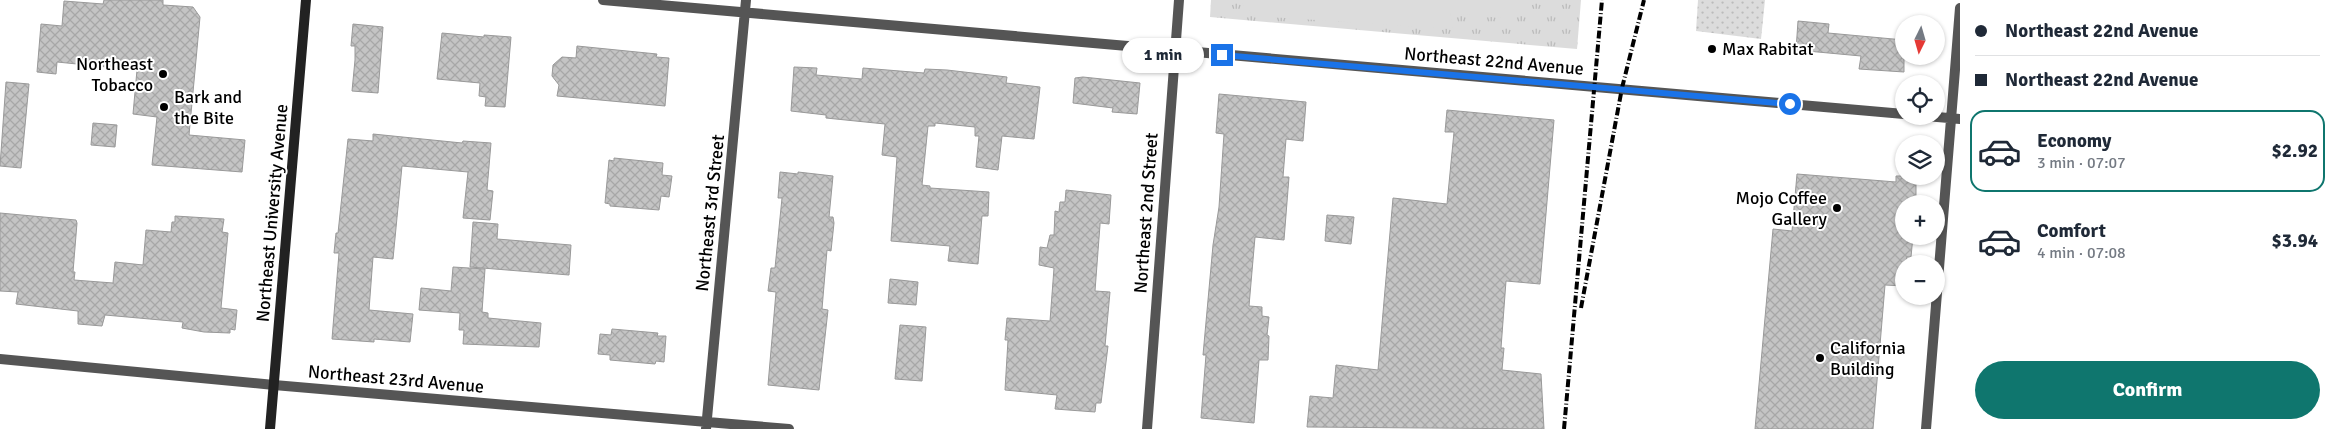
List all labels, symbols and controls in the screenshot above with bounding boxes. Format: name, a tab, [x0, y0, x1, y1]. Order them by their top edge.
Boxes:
north arrow	[1895, 15, 1945, 65]
map controls	[1895, 15, 1945, 305]
text: Northeast 22nd Avenue	[2005, 19, 2198, 43]
callout: 1 min	[1122, 38, 1204, 72]
place label: Max Rabitat	[1722, 38, 1814, 60]
street label: Northeast 22nd Avenue	[1403, 42, 1585, 80]
marker: Max Rabitat	[1706, 43, 1718, 55]
route end	[1211, 44, 1233, 66]
text: 1 min	[1144, 45, 1182, 65]
place label: Northeast Tobacco	[76, 53, 153, 96]
marker: Northeast Tobacco	[157, 68, 169, 80]
text: Northeast 22nd Avenue	[2005, 68, 2198, 92]
button: locate	[1895, 75, 1945, 125]
place label: Bark and the Bite	[174, 86, 242, 129]
route start	[1779, 93, 1801, 115]
marker: Bark and the Bite	[158, 101, 170, 113]
street label: Northeast University Avenue	[252, 103, 292, 323]
icon: car	[1977, 129, 2022, 174]
text: Economy	[2037, 129, 2111, 153]
street label: Northeast 2nd Street	[1129, 132, 1163, 294]
street label: Northeast 3rd Street	[691, 134, 729, 292]
button: layers	[1895, 135, 1945, 185]
text: $2.92	[2272, 139, 2318, 163]
text: 3 min · 07:07	[2037, 153, 2126, 173]
place label: Mojo Coffee Gallery	[1735, 187, 1828, 230]
button: +	[1895, 195, 1945, 245]
marker: Mojo Coffee Gallery	[1831, 202, 1843, 214]
icon: car	[1977, 219, 2022, 264]
text: Comfort	[2037, 219, 2106, 243]
text: $3.94	[2272, 229, 2318, 253]
text: 4 min · 07:08	[2037, 243, 2126, 263]
button: −	[1895, 255, 1945, 305]
place label: California Building	[1830, 337, 1906, 380]
marker: California Building	[1814, 352, 1826, 364]
street label: Northeast 23rd Avenue	[307, 360, 485, 398]
button: Confirm	[1975, 361, 2320, 419]

